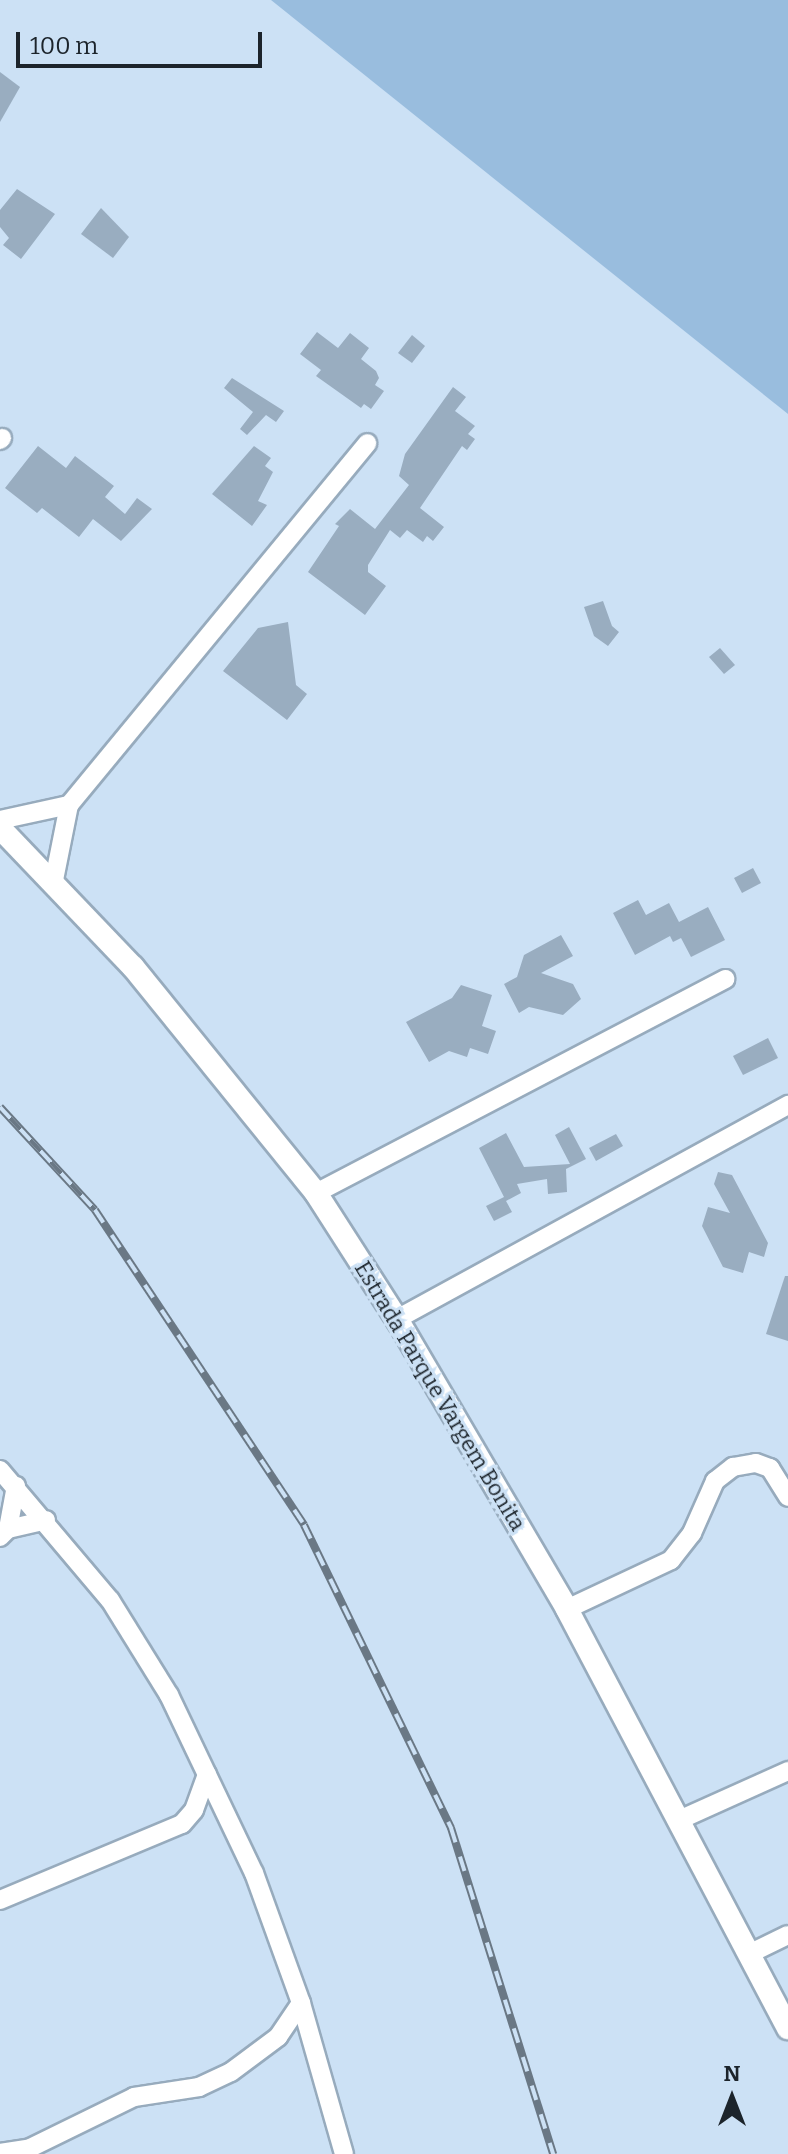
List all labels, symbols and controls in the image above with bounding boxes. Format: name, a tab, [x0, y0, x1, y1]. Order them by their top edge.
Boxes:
scale bar	[20, 16, 266, 66]
text: 100 m	[30, 32, 98, 60]
street label: Estrada Parque Vargem Bonita	[349, 1257, 531, 1535]
north arrow	[692, 2058, 772, 2138]
text: N	[724, 2060, 740, 2087]

